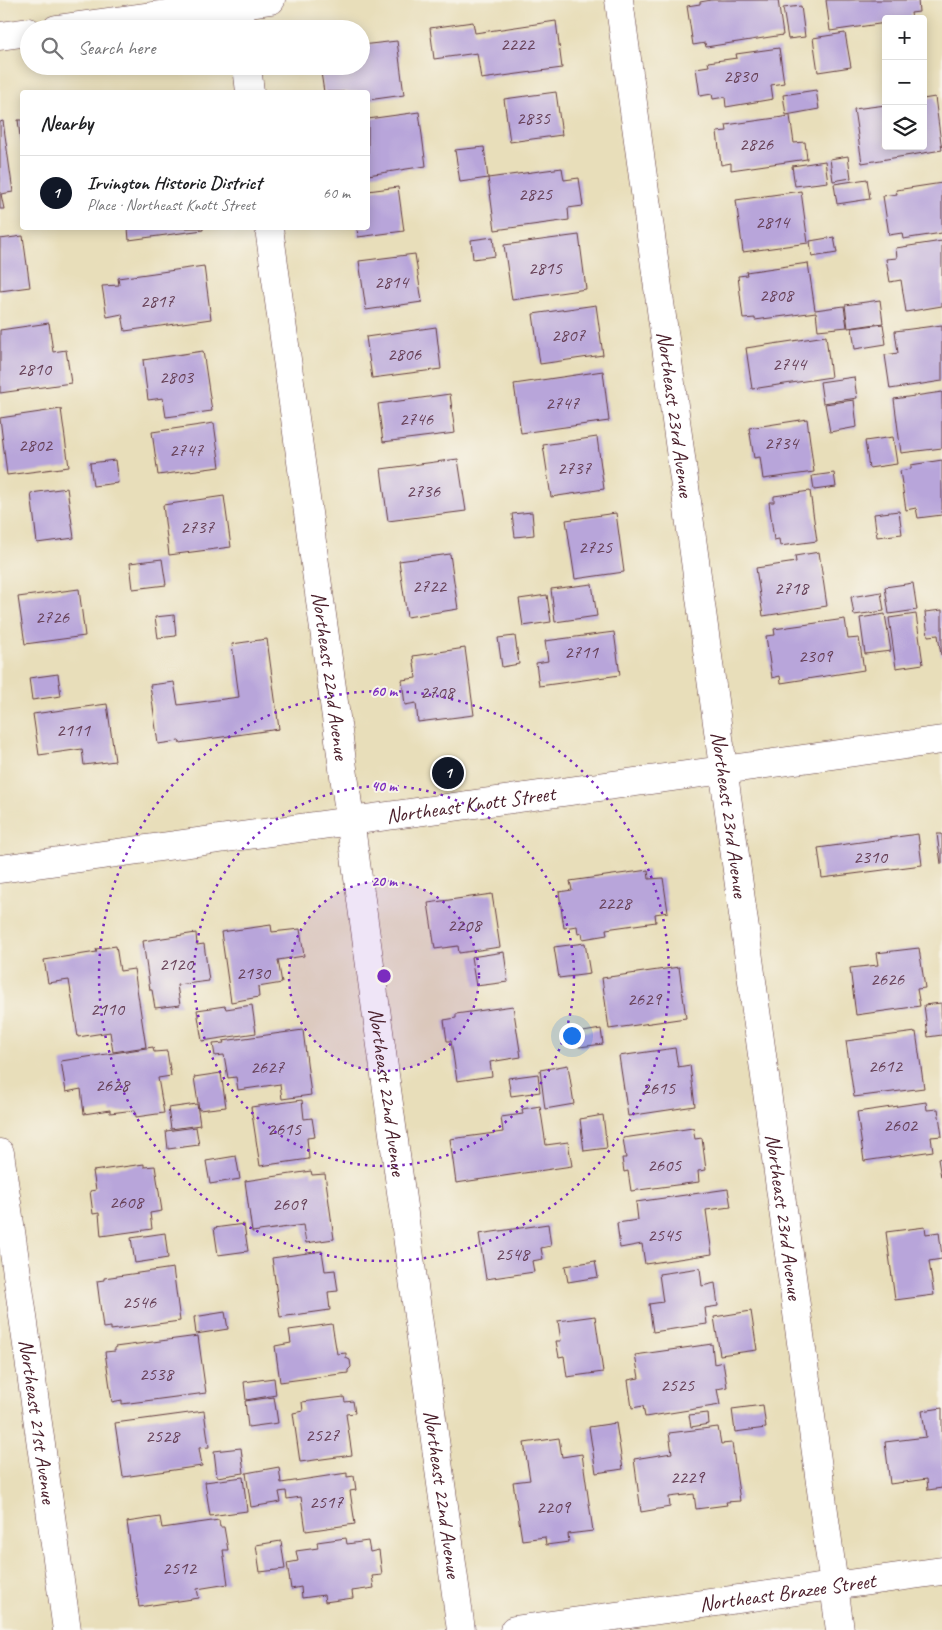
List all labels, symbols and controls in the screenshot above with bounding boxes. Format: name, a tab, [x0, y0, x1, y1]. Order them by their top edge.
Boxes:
map controls	[882, 15, 927, 150]
button: +	[882, 15, 927, 60]
search box	[20, 20, 370, 75]
house number: 2222	[500, 32, 536, 56]
icon: search	[38, 34, 66, 62]
text: Search here	[78, 36, 155, 60]
button: −	[882, 60, 927, 105]
house number: 2830	[723, 64, 759, 88]
button: layers	[882, 105, 927, 150]
house number: 2835	[516, 106, 552, 130]
text: Nearby	[40, 110, 93, 136]
house number: 2826	[739, 132, 775, 156]
text: Irvington Historic District	[87, 171, 262, 195]
house number: 2825	[518, 182, 554, 206]
text: 1	[52, 183, 60, 203]
text: 60 m	[323, 183, 350, 203]
text: Place · Northeast Knott Street	[87, 195, 255, 215]
house number: 2814	[755, 210, 792, 234]
house number: 2815	[528, 256, 564, 280]
house number: 2814	[374, 270, 411, 294]
house number: 2808	[759, 283, 796, 307]
house number: 2817	[140, 289, 176, 313]
house number: 2807	[551, 323, 587, 347]
street label: Northeast 23rd Avenue	[651, 330, 699, 500]
house number: 2806	[387, 342, 423, 366]
house number: 2744	[772, 352, 809, 376]
house number: 2810	[17, 357, 53, 381]
house number: 2803	[159, 365, 195, 389]
house number: 2747	[545, 391, 581, 415]
house number: 2746	[399, 407, 435, 431]
house number: 2734	[764, 431, 801, 455]
house number: 2802	[18, 433, 54, 457]
house number: 2747	[169, 438, 205, 462]
house number: 2737	[557, 456, 593, 480]
house number: 2736	[406, 479, 442, 503]
house number: 2737	[180, 515, 216, 539]
house number: 2725	[578, 535, 614, 559]
house number: 2722	[412, 574, 448, 598]
house number: 2718	[774, 576, 811, 600]
street label: Northeast 22nd Avenue	[306, 590, 355, 762]
house number: 2726	[35, 605, 71, 629]
house number: 2711	[564, 640, 600, 664]
house number: 2309	[798, 644, 834, 668]
house number: 2708	[420, 680, 457, 704]
text: 60 m	[371, 682, 398, 701]
house number: 2111	[56, 718, 92, 742]
street label: Northeast 23rd Avenue	[705, 730, 754, 900]
pin: 1	[432, 754, 464, 792]
text: 40 m	[371, 777, 398, 796]
street label: Northeast Knott Street	[385, 780, 559, 829]
house number: 2310	[853, 845, 889, 869]
text: 20 m	[371, 872, 398, 891]
house number: 2228	[597, 891, 634, 915]
house number: 2208	[447, 913, 484, 937]
house number: 2120	[159, 952, 195, 976]
house number: 2130	[236, 961, 272, 985]
centre of rings	[375, 967, 393, 985]
house number: 2626	[870, 967, 906, 991]
house number: 2629	[627, 987, 663, 1011]
house number: 2110	[90, 997, 126, 1021]
street label: Northeast 22nd Avenue	[363, 1007, 412, 1179]
your location	[559, 1023, 585, 1049]
house number: 2612	[868, 1054, 904, 1078]
house number: 2627	[250, 1055, 286, 1079]
house number: 2628	[95, 1073, 132, 1097]
house number: 2615	[641, 1076, 677, 1100]
house number: 2602	[883, 1113, 919, 1137]
house number: 2615	[267, 1117, 303, 1141]
street label: Northeast 23rd Avenue	[760, 1132, 808, 1303]
house number: 2605	[647, 1153, 683, 1177]
house number: 2608	[109, 1190, 146, 1214]
house number: 2609	[272, 1192, 308, 1216]
house number: 2545	[647, 1223, 683, 1247]
house number: 2548	[495, 1242, 532, 1266]
house number: 2546	[122, 1290, 158, 1314]
street label: Northeast 21st Avenue	[13, 1338, 62, 1506]
house number: 2538	[139, 1362, 176, 1386]
house number: 2525	[660, 1373, 696, 1397]
street label: Northeast 22nd Avenue	[418, 1409, 467, 1581]
house number: 2527	[305, 1423, 341, 1447]
house number: 2528	[145, 1424, 182, 1448]
house number: 2229	[670, 1465, 706, 1489]
house number: 2517	[309, 1490, 345, 1514]
house number: 2209	[536, 1495, 572, 1519]
house number: 2512	[162, 1556, 198, 1580]
street label: Northeast Brazee Street	[698, 1567, 879, 1617]

